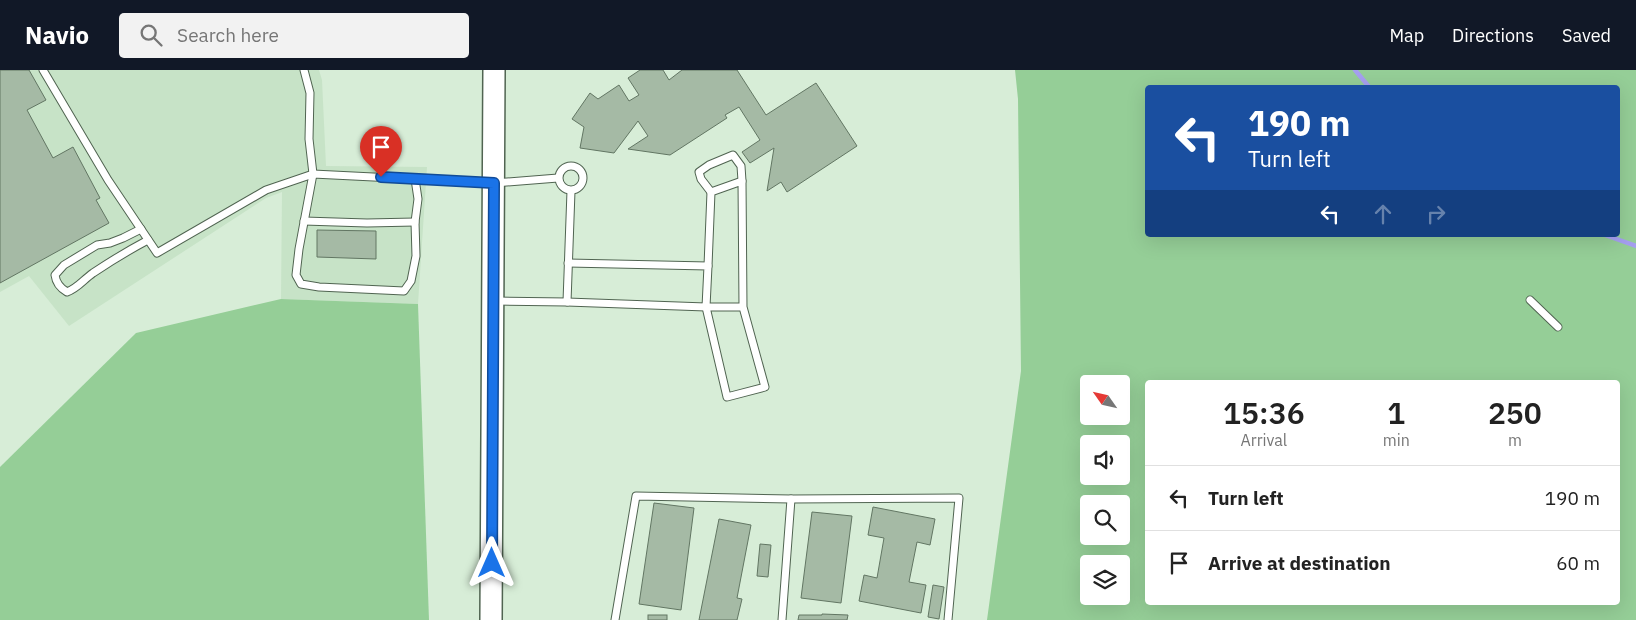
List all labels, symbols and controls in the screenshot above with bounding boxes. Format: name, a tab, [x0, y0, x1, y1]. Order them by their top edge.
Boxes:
search box	[119, 13, 469, 58]
text: Navio	[25, 19, 89, 51]
icon: search	[137, 21, 165, 49]
text: Search here	[177, 23, 279, 47]
text: Map	[1389, 24, 1424, 47]
text: Directions	[1452, 24, 1534, 47]
text: Saved	[1562, 24, 1611, 47]
text: 190 m	[1248, 100, 1351, 146]
icon: left	[1165, 105, 1230, 170]
pin	[360, 126, 402, 177]
icon: arrive	[367, 133, 395, 161]
text: Turn left	[1248, 144, 1331, 173]
icon: left	[1316, 200, 1344, 228]
icon: ahead	[1369, 200, 1397, 228]
icon: right	[1422, 200, 1450, 228]
north arrow	[1080, 375, 1130, 425]
map controls	[1080, 375, 1130, 605]
text: 15:36	[1223, 393, 1305, 432]
text: 1	[1387, 393, 1405, 432]
text: 250	[1488, 393, 1542, 432]
text: Arrival	[1241, 430, 1287, 450]
text: min	[1383, 430, 1410, 450]
text: m	[1508, 430, 1522, 450]
button: sound	[1080, 435, 1130, 485]
icon: left	[1165, 484, 1193, 512]
text: Turn left	[1208, 486, 1284, 510]
text: 190 m	[1545, 486, 1600, 510]
button: search	[1080, 495, 1130, 545]
position arrow	[465, 536, 517, 588]
icon: arrive	[1165, 549, 1193, 577]
text: Arrive at destination	[1208, 551, 1391, 575]
text: 60 m	[1556, 551, 1600, 575]
button: layers	[1080, 555, 1130, 605]

